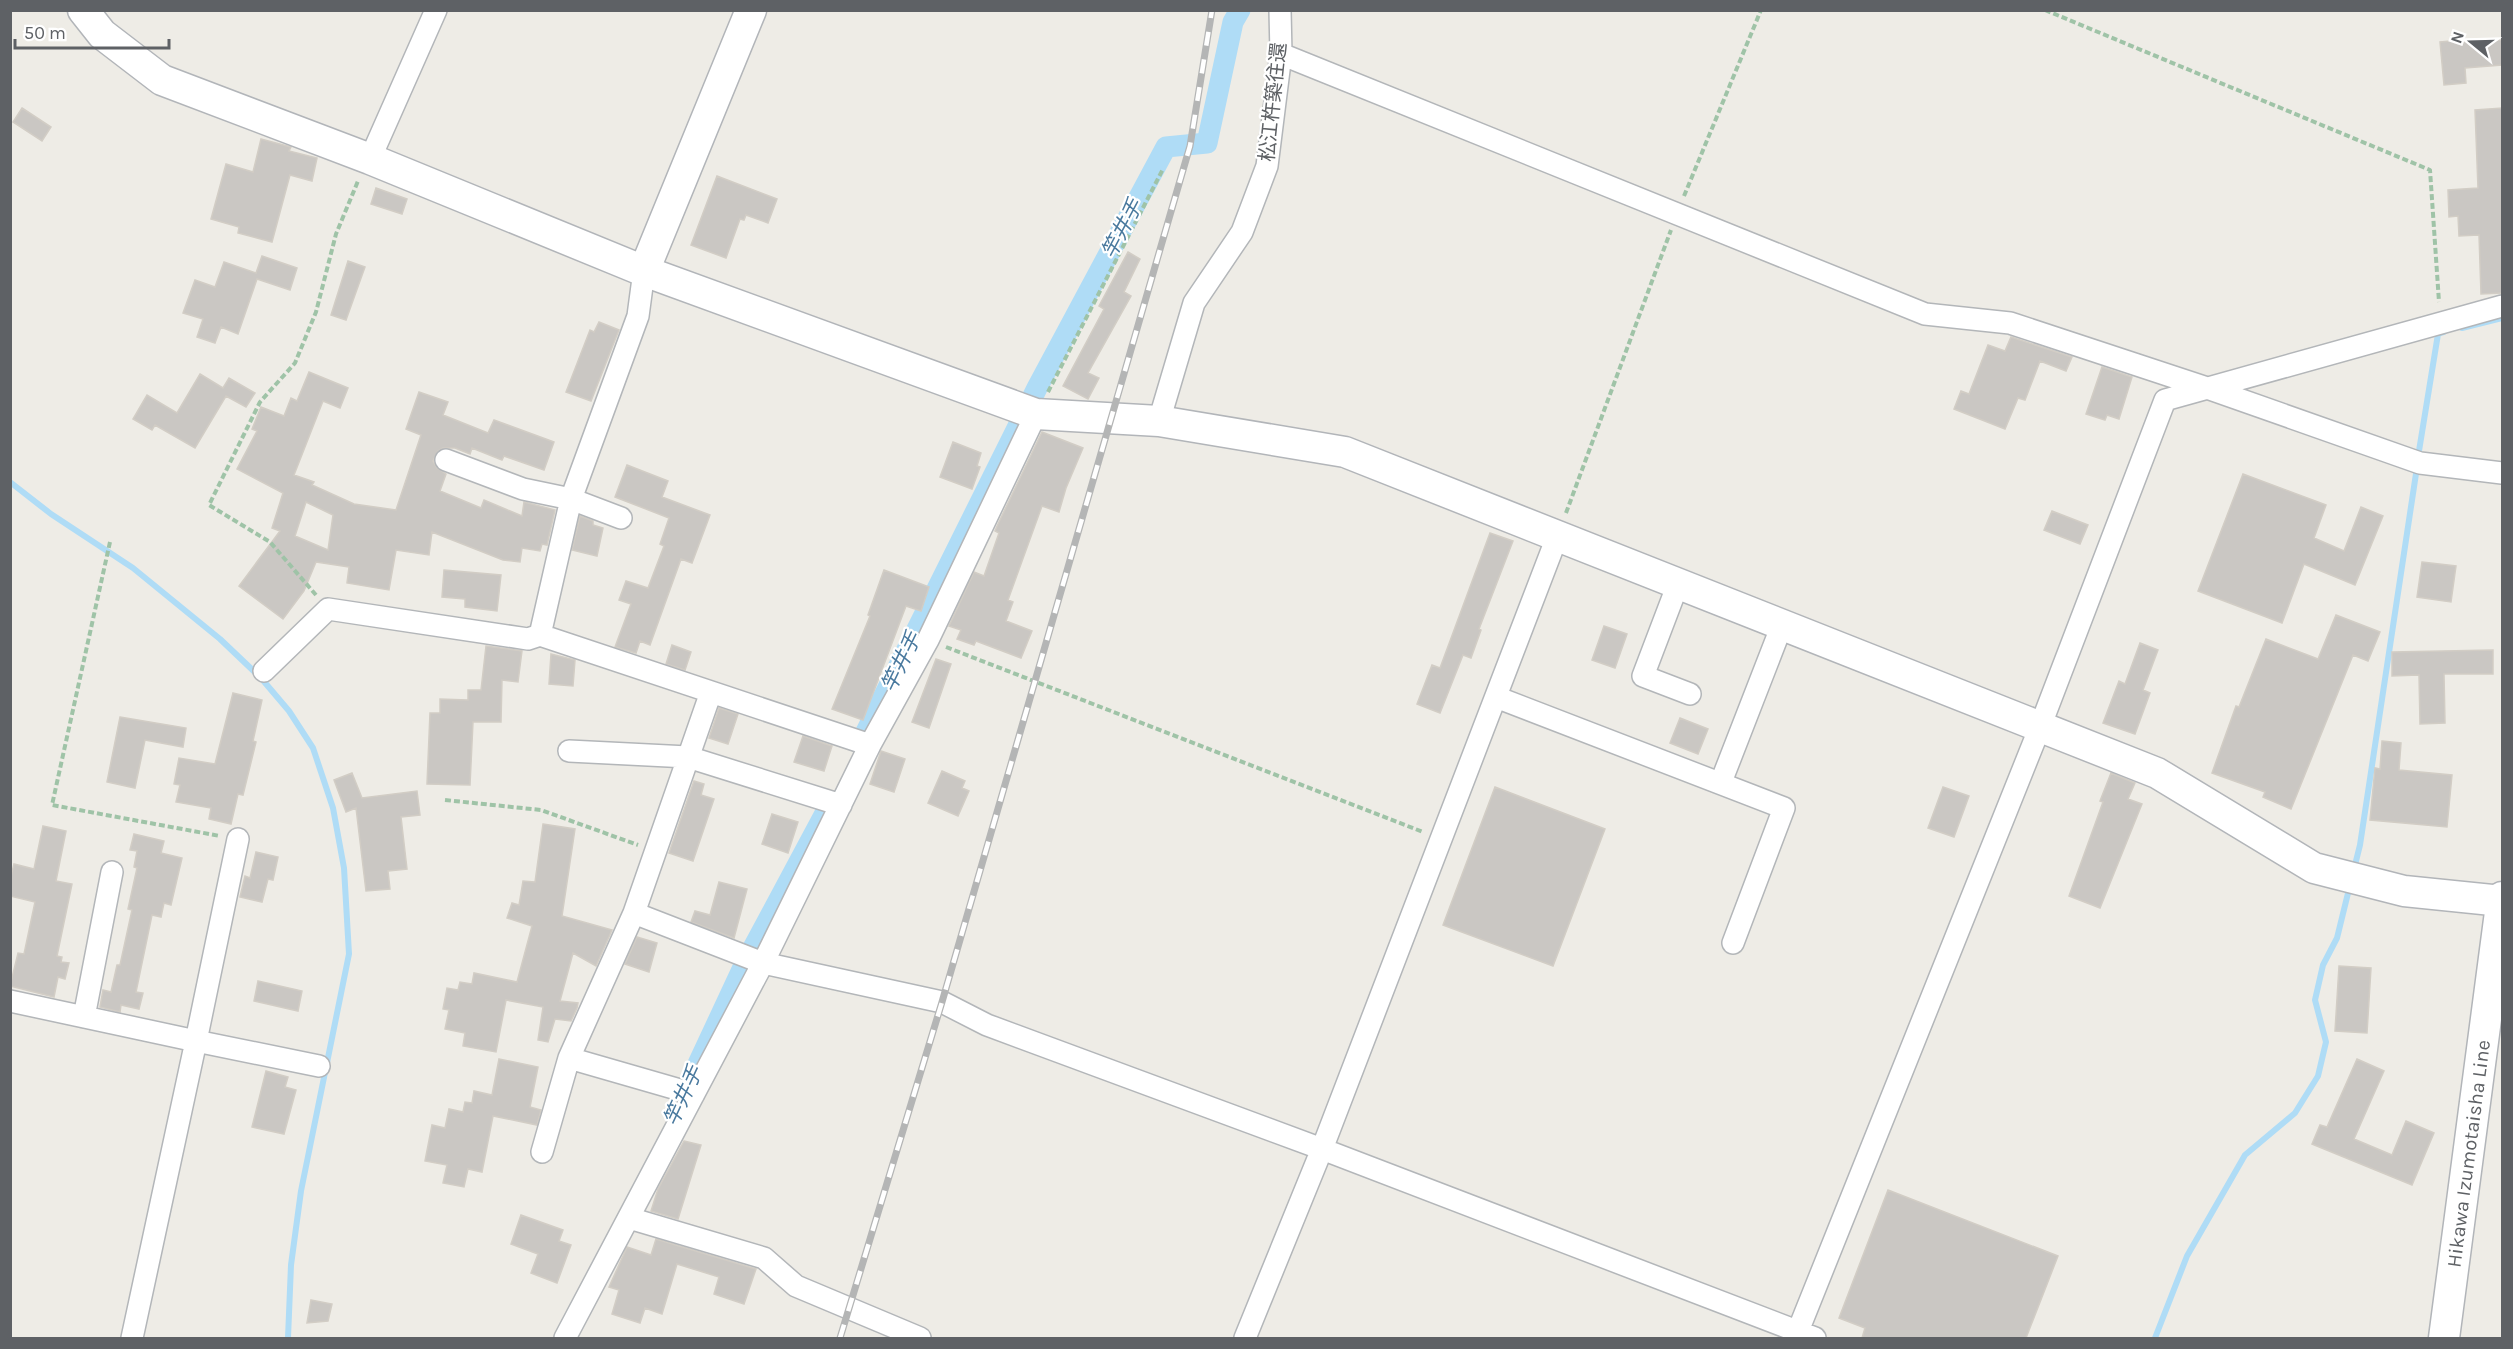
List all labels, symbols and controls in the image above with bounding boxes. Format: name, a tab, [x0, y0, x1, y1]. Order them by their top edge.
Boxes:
scale bar	[15, 12, 170, 50]
north arrow	[2441, 12, 2501, 72]
text: 50 m	[24, 22, 66, 44]
text: N	[2446, 29, 2468, 46]
street label: 松江杵築往還	[1255, 41, 1291, 163]
water label: 竿井手	[1097, 194, 1148, 262]
water label: 竿井手	[876, 627, 926, 696]
street label: Hikawa Izumotaisha Line	[2442, 1038, 2495, 1269]
water label: 竿井手	[659, 1061, 708, 1130]

